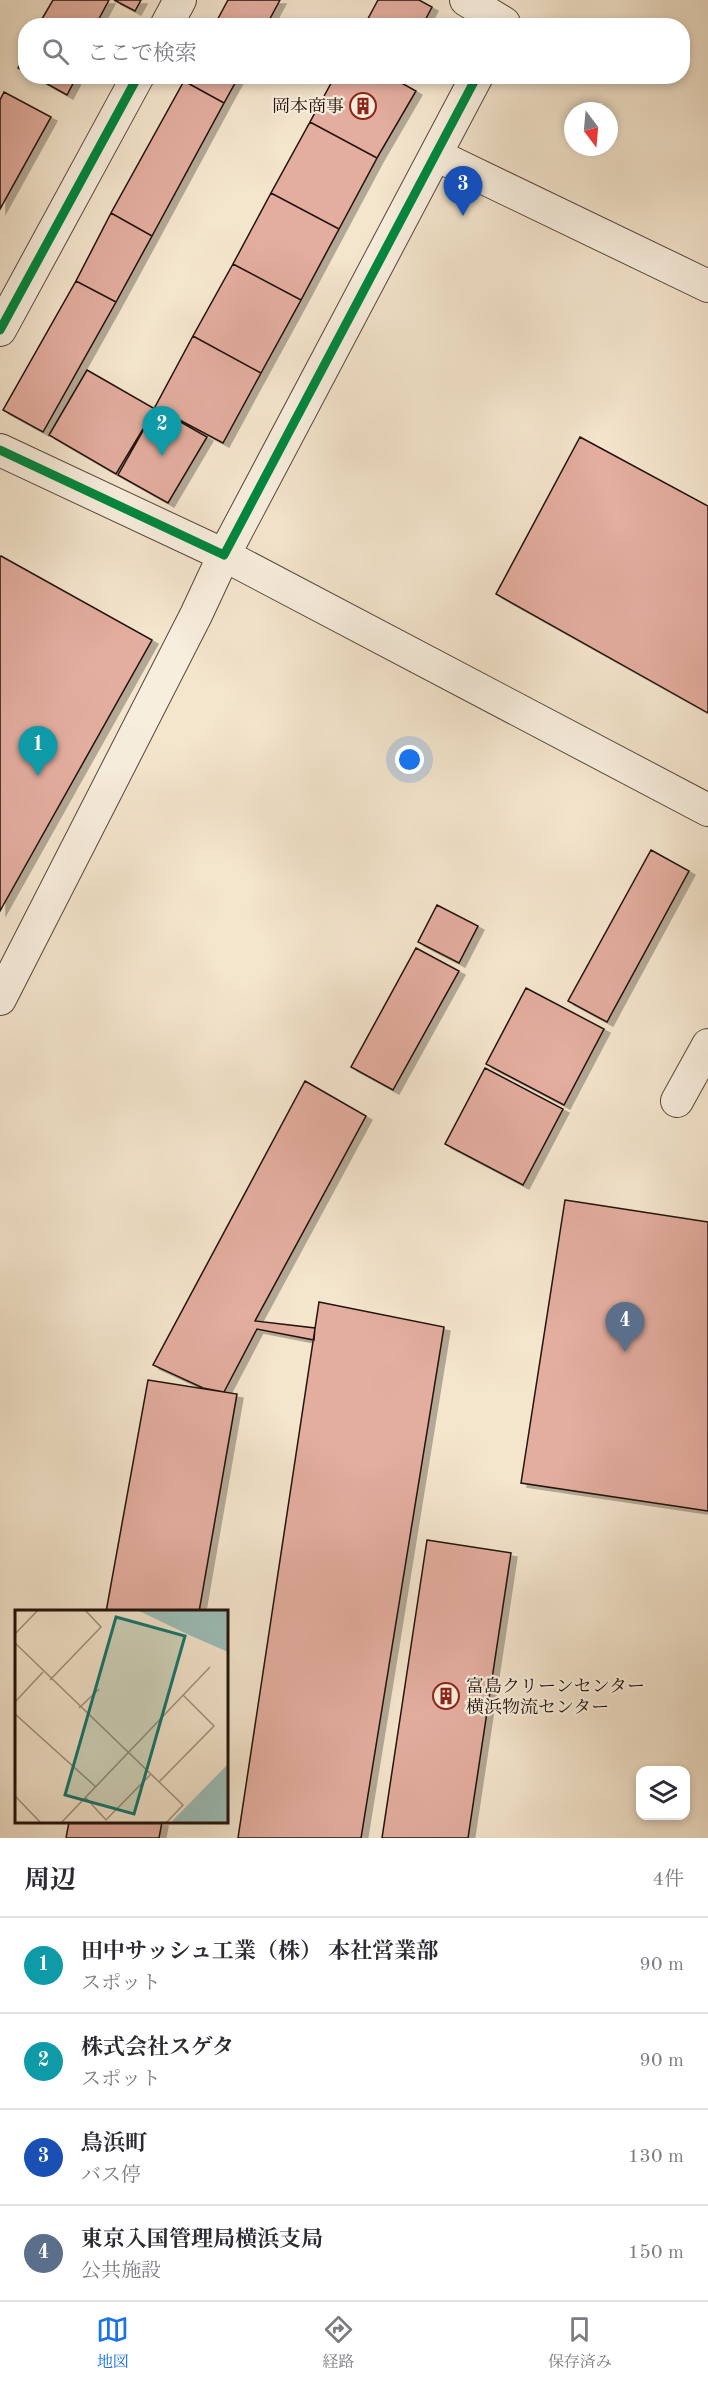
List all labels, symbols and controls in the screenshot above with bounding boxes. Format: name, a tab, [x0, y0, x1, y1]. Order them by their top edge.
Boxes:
search box	[18, 18, 690, 84]
icon: search	[39, 35, 72, 68]
text: ここで検索	[87, 43, 197, 65]
building icon: 岡本商事	[348, 91, 378, 121]
place label: 岡本商事	[272, 96, 344, 116]
north arrow	[564, 102, 618, 156]
pin: 3	[444, 166, 482, 216]
pin: 2	[142, 406, 182, 456]
pin: 1	[18, 726, 57, 776]
your location	[395, 745, 424, 774]
pin: 4	[606, 1302, 644, 1352]
inset map	[15, 1610, 228, 1823]
place label: 富島クリーンセンター 横浜物流センター	[466, 1676, 645, 1717]
building icon: 富島クリーンセンター 横浜物流センター	[431, 1681, 461, 1711]
map controls	[636, 1766, 690, 1820]
button: layers	[636, 1766, 690, 1820]
text: 周辺	[24, 1868, 76, 1894]
text: 4件	[652, 1870, 684, 1890]
text: 田中サッシュ工業（株） 本社営業部	[81, 1941, 438, 1963]
text: 1	[38, 1955, 49, 1975]
text: 90 m	[639, 1955, 684, 1975]
text: スポット	[81, 1974, 161, 1994]
text: 株式会社スゲタ	[81, 2037, 234, 2059]
text: 2	[38, 2051, 49, 2071]
text: 90 m	[639, 2051, 684, 2071]
text: スポット	[81, 2070, 161, 2090]
text: 鳥浜町	[81, 2133, 147, 2155]
text: 3	[38, 2147, 49, 2167]
text: 130 m	[628, 2147, 684, 2167]
text: バス停	[81, 2166, 141, 2186]
text: 東京入国管理局横浜支局	[81, 2229, 323, 2251]
text: 4	[38, 2243, 49, 2263]
text: 150 m	[628, 2243, 684, 2263]
text: 公共施設	[81, 2262, 161, 2282]
tab: 地図	[96, 2313, 129, 2373]
tab: 経路	[322, 2313, 355, 2373]
tab: 保存済み	[548, 2313, 612, 2373]

